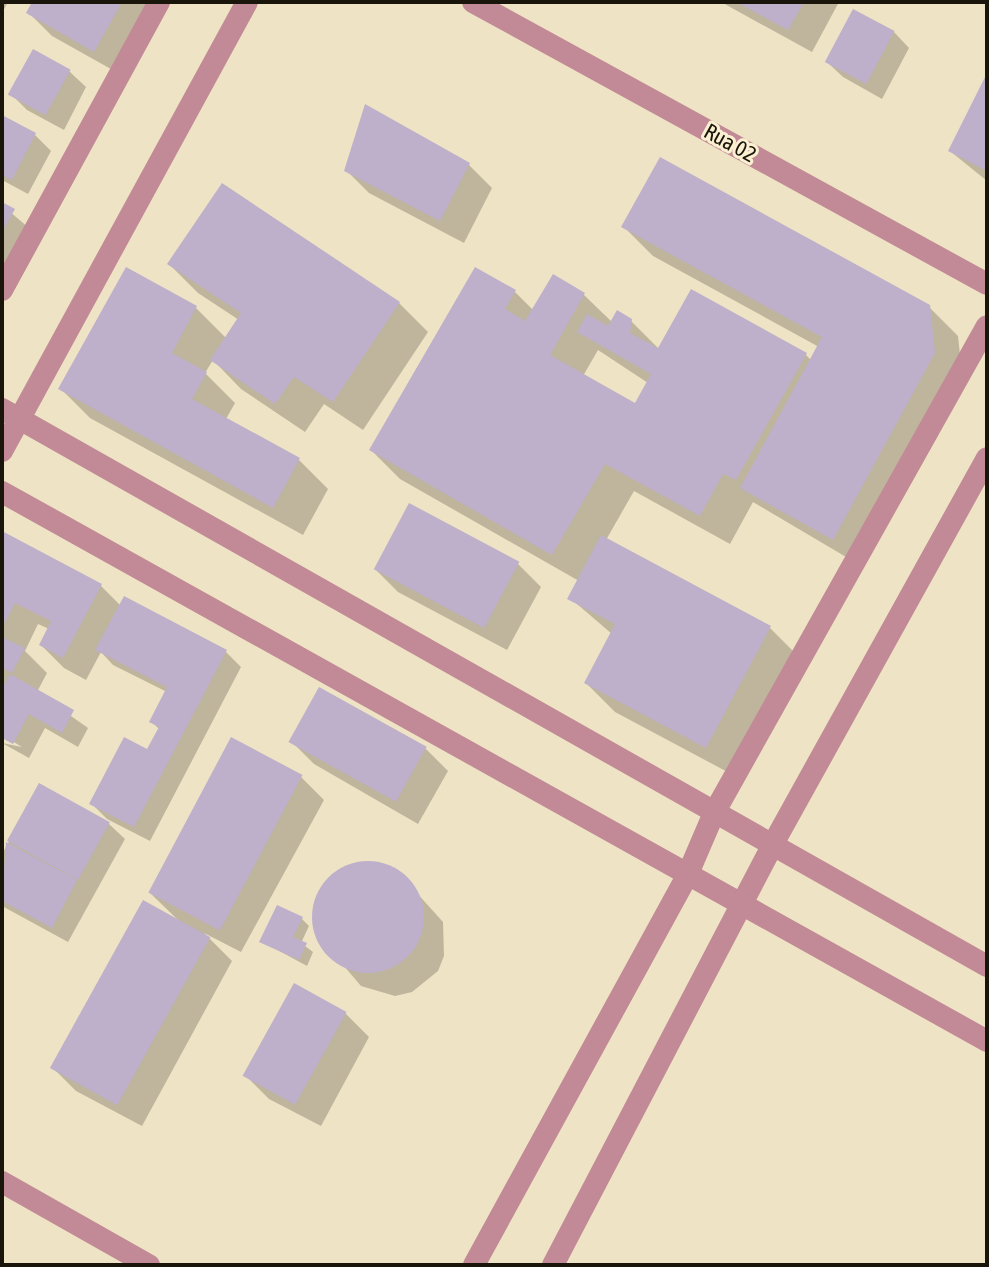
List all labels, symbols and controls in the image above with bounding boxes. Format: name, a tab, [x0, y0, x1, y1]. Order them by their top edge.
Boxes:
street label: Rua 02	[699, 118, 761, 168]

